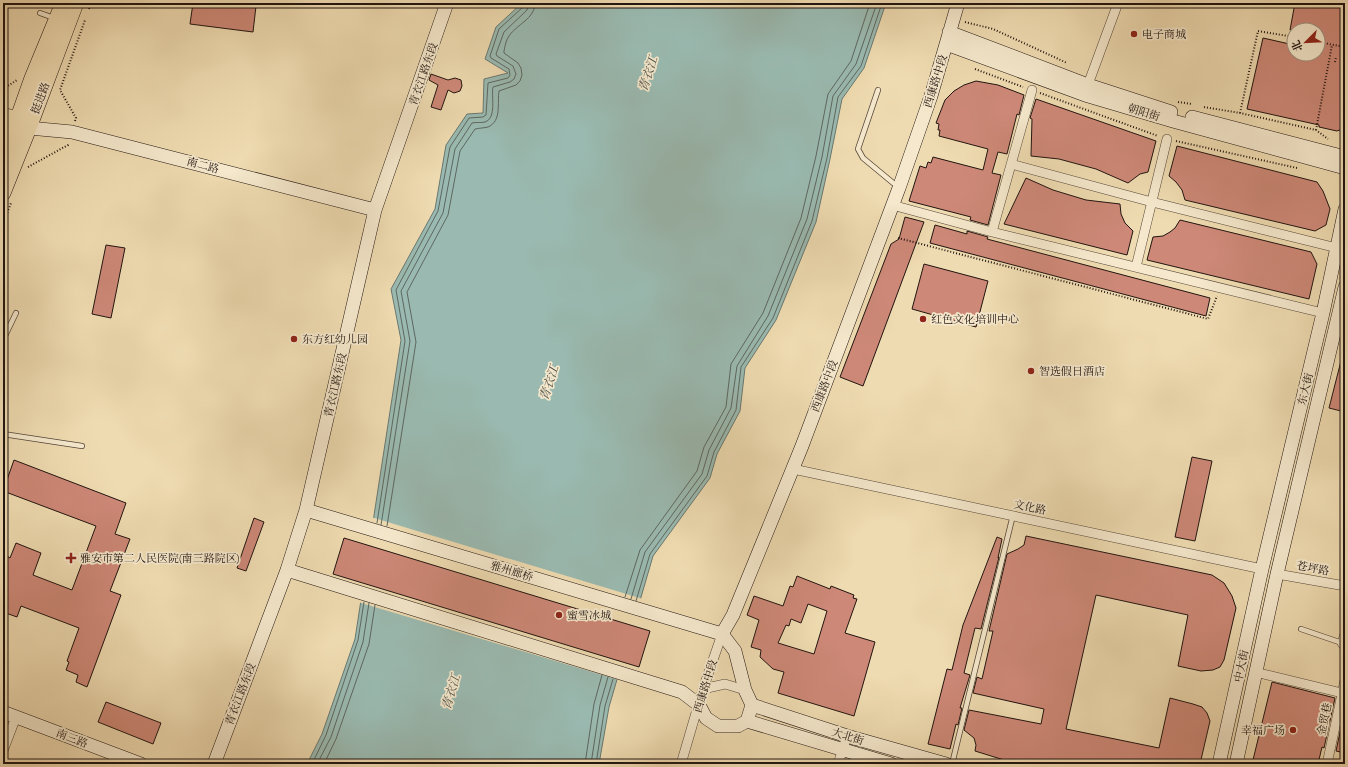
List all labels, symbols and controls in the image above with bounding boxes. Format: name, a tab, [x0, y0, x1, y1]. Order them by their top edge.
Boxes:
north arrow	[1286, 22, 1326, 62]
place label: 电子商城	[1142, 28, 1186, 42]
marker: 电子商城	[1129, 29, 1139, 39]
text: 北	[1289, 38, 1306, 54]
street label: 青衣江路东段	[407, 41, 441, 108]
water label: 青衣江	[636, 53, 662, 94]
street label: 西康路中段	[921, 53, 951, 110]
street label: 挺进路	[29, 80, 53, 116]
street label: 朝阳街	[1126, 101, 1162, 124]
street label: 南二路	[185, 155, 220, 177]
place label: 红色文化培训中心	[931, 313, 1019, 327]
marker: 红色文化培训中心	[918, 314, 928, 324]
place label: 东方红幼儿园	[302, 333, 368, 347]
marker: 东方红幼儿园	[289, 334, 299, 344]
street label: 青衣江路东段	[322, 351, 350, 419]
street label: 西康路中段	[809, 358, 841, 415]
water label: 青衣江	[537, 362, 563, 403]
place label: 智选假日酒店	[1039, 365, 1105, 379]
marker: 智选假日酒店	[1026, 366, 1036, 376]
street label: 东大街	[1295, 372, 1317, 407]
street label: 文化路	[1012, 498, 1047, 518]
marker: 雅安市第二人民医院(南三路院区)	[65, 552, 77, 564]
place label: 雅安市第二人民医院(南三路院区)	[80, 552, 240, 566]
street label: 雅州廊桥	[489, 559, 535, 585]
street label: 苍坪路	[1295, 559, 1330, 579]
place label: 蜜雪冰城	[567, 609, 611, 623]
marker: 蜜雪冰城	[554, 610, 564, 620]
street label: 中大街	[1232, 649, 1252, 684]
street label: 西康路中段	[691, 658, 721, 715]
street label: 青衣江路东段	[223, 661, 259, 728]
water label: 青衣江	[439, 671, 464, 712]
street label: 金贸巷	[1315, 702, 1335, 737]
place label: 幸福广场	[1241, 724, 1285, 738]
street label: 大北街	[830, 725, 866, 748]
marker: 幸福广场	[1288, 725, 1298, 735]
street label: 南三路	[54, 726, 90, 751]

